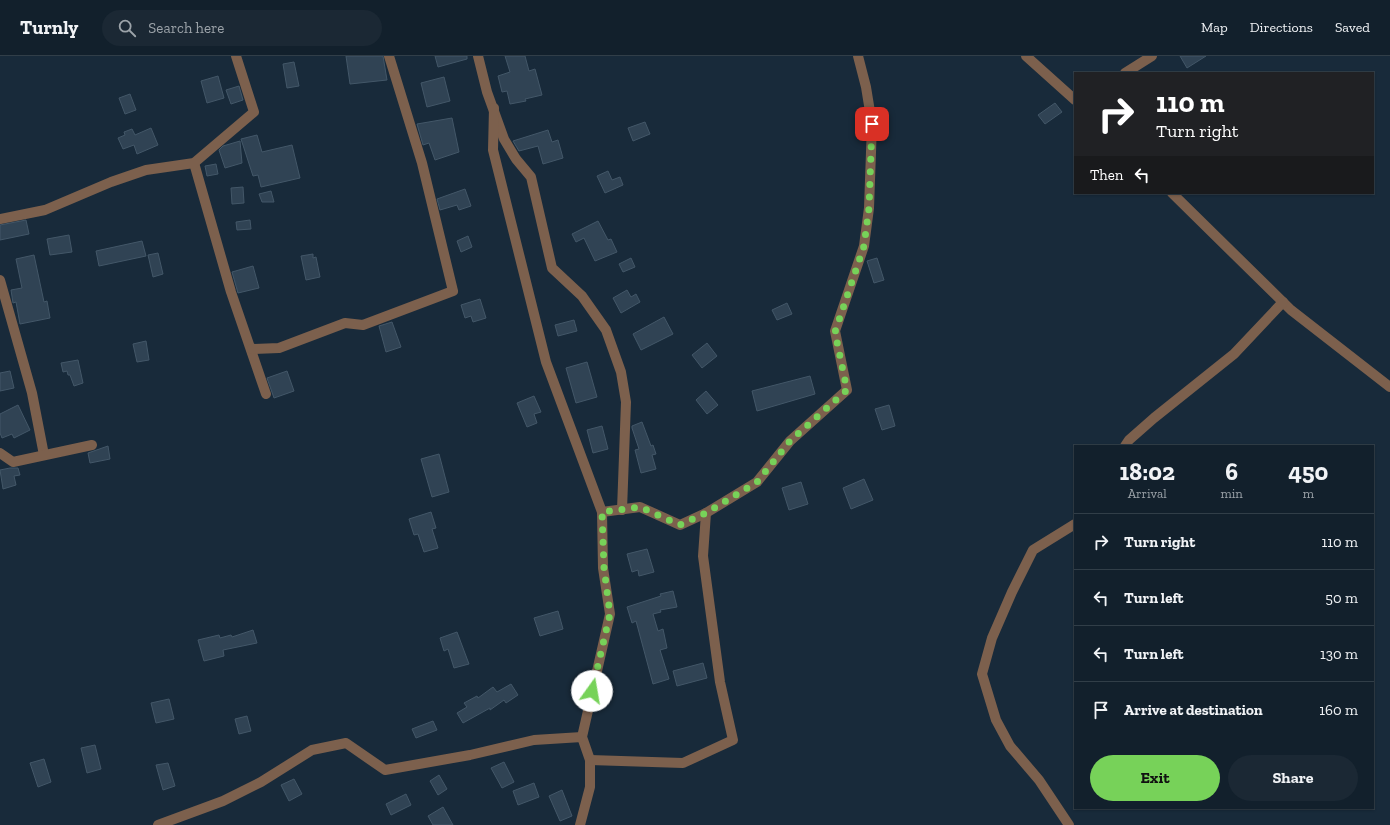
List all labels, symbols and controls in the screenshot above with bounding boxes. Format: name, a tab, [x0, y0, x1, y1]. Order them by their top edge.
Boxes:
search box	[102, 10, 382, 46]
text: Turnly	[20, 16, 78, 39]
icon: search	[116, 17, 138, 39]
text: Search here	[148, 19, 224, 37]
text: Map	[1201, 19, 1228, 36]
text: Directions	[1250, 19, 1313, 36]
text: Saved	[1335, 19, 1370, 36]
text: 110 m	[1156, 86, 1225, 119]
icon: right	[1090, 88, 1142, 140]
pin	[855, 107, 889, 141]
icon: arrive	[861, 113, 883, 135]
text: Turn right	[1156, 120, 1238, 142]
icon: left	[1131, 164, 1153, 186]
text: Then	[1090, 166, 1123, 184]
text: 18:02	[1120, 457, 1175, 486]
text: 6	[1225, 457, 1238, 486]
text: 450	[1288, 457, 1328, 486]
text: Arrival	[1128, 486, 1167, 501]
text: min	[1220, 486, 1243, 501]
text: m	[1303, 486, 1314, 501]
icon: right	[1090, 531, 1112, 553]
text: Turn right	[1124, 533, 1195, 551]
text: 110 m	[1321, 533, 1358, 551]
icon: left	[1090, 587, 1112, 609]
text: Turn left	[1124, 589, 1184, 607]
text: 50 m	[1325, 589, 1358, 607]
icon: left	[1090, 643, 1112, 665]
text: Turn left	[1124, 645, 1184, 663]
text: 130 m	[1320, 645, 1358, 663]
position arrow	[571, 670, 613, 712]
icon: arrive	[1090, 699, 1112, 721]
text: Arrive at destination	[1124, 701, 1263, 719]
text: 160 m	[1319, 701, 1358, 719]
button: Exit	[1090, 755, 1220, 801]
button: Share	[1228, 755, 1358, 801]

